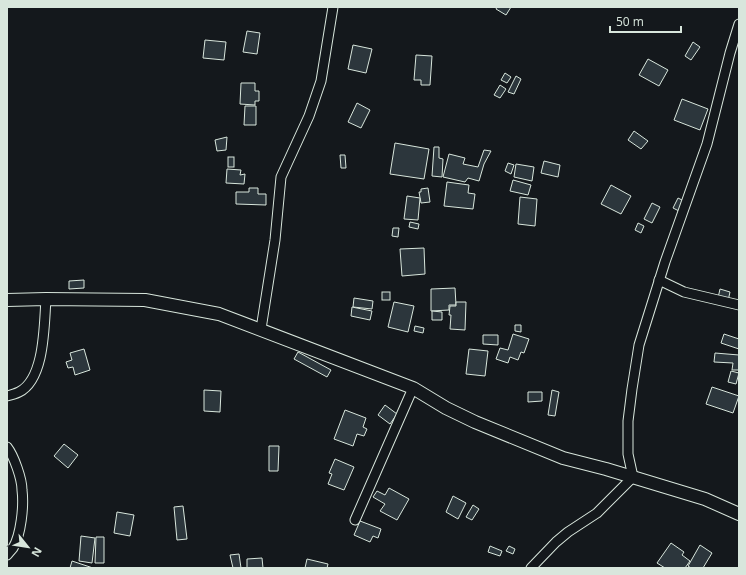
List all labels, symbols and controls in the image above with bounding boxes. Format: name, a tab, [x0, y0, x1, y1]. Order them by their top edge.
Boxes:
scale bar	[610, 8, 681, 34]
text: 50 m	[616, 13, 644, 30]
north arrow	[8, 527, 48, 567]
text: N	[28, 545, 46, 560]

